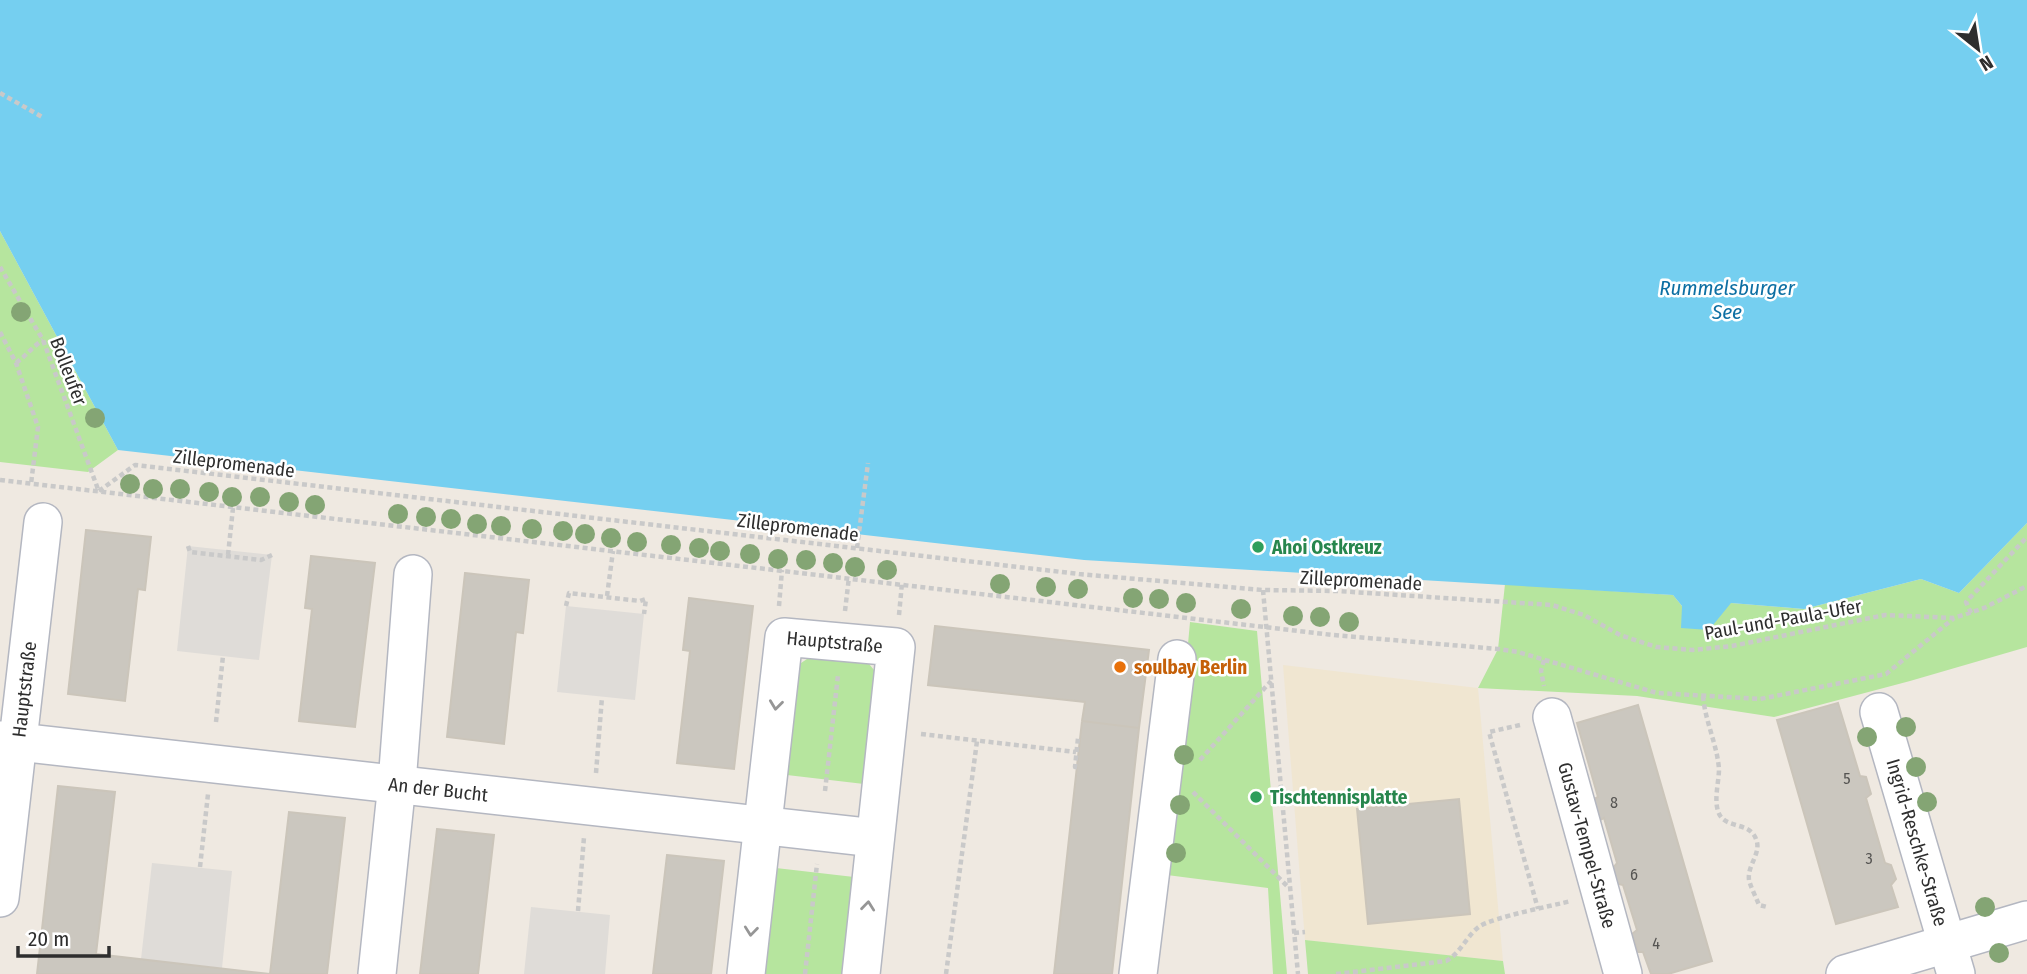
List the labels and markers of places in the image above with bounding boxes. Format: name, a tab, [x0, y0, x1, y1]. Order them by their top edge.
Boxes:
place label: Ahoi Ostkreuz	[1271, 536, 1382, 559]
marker: Ahoi Ostkreuz	[1250, 539, 1266, 555]
place label: soulbay Berlin	[1134, 656, 1247, 679]
marker: soulbay Berlin	[1112, 659, 1128, 675]
place label: Tischtennisplatte	[1270, 786, 1408, 809]
marker: Tischtennisplatte	[1248, 789, 1264, 805]

